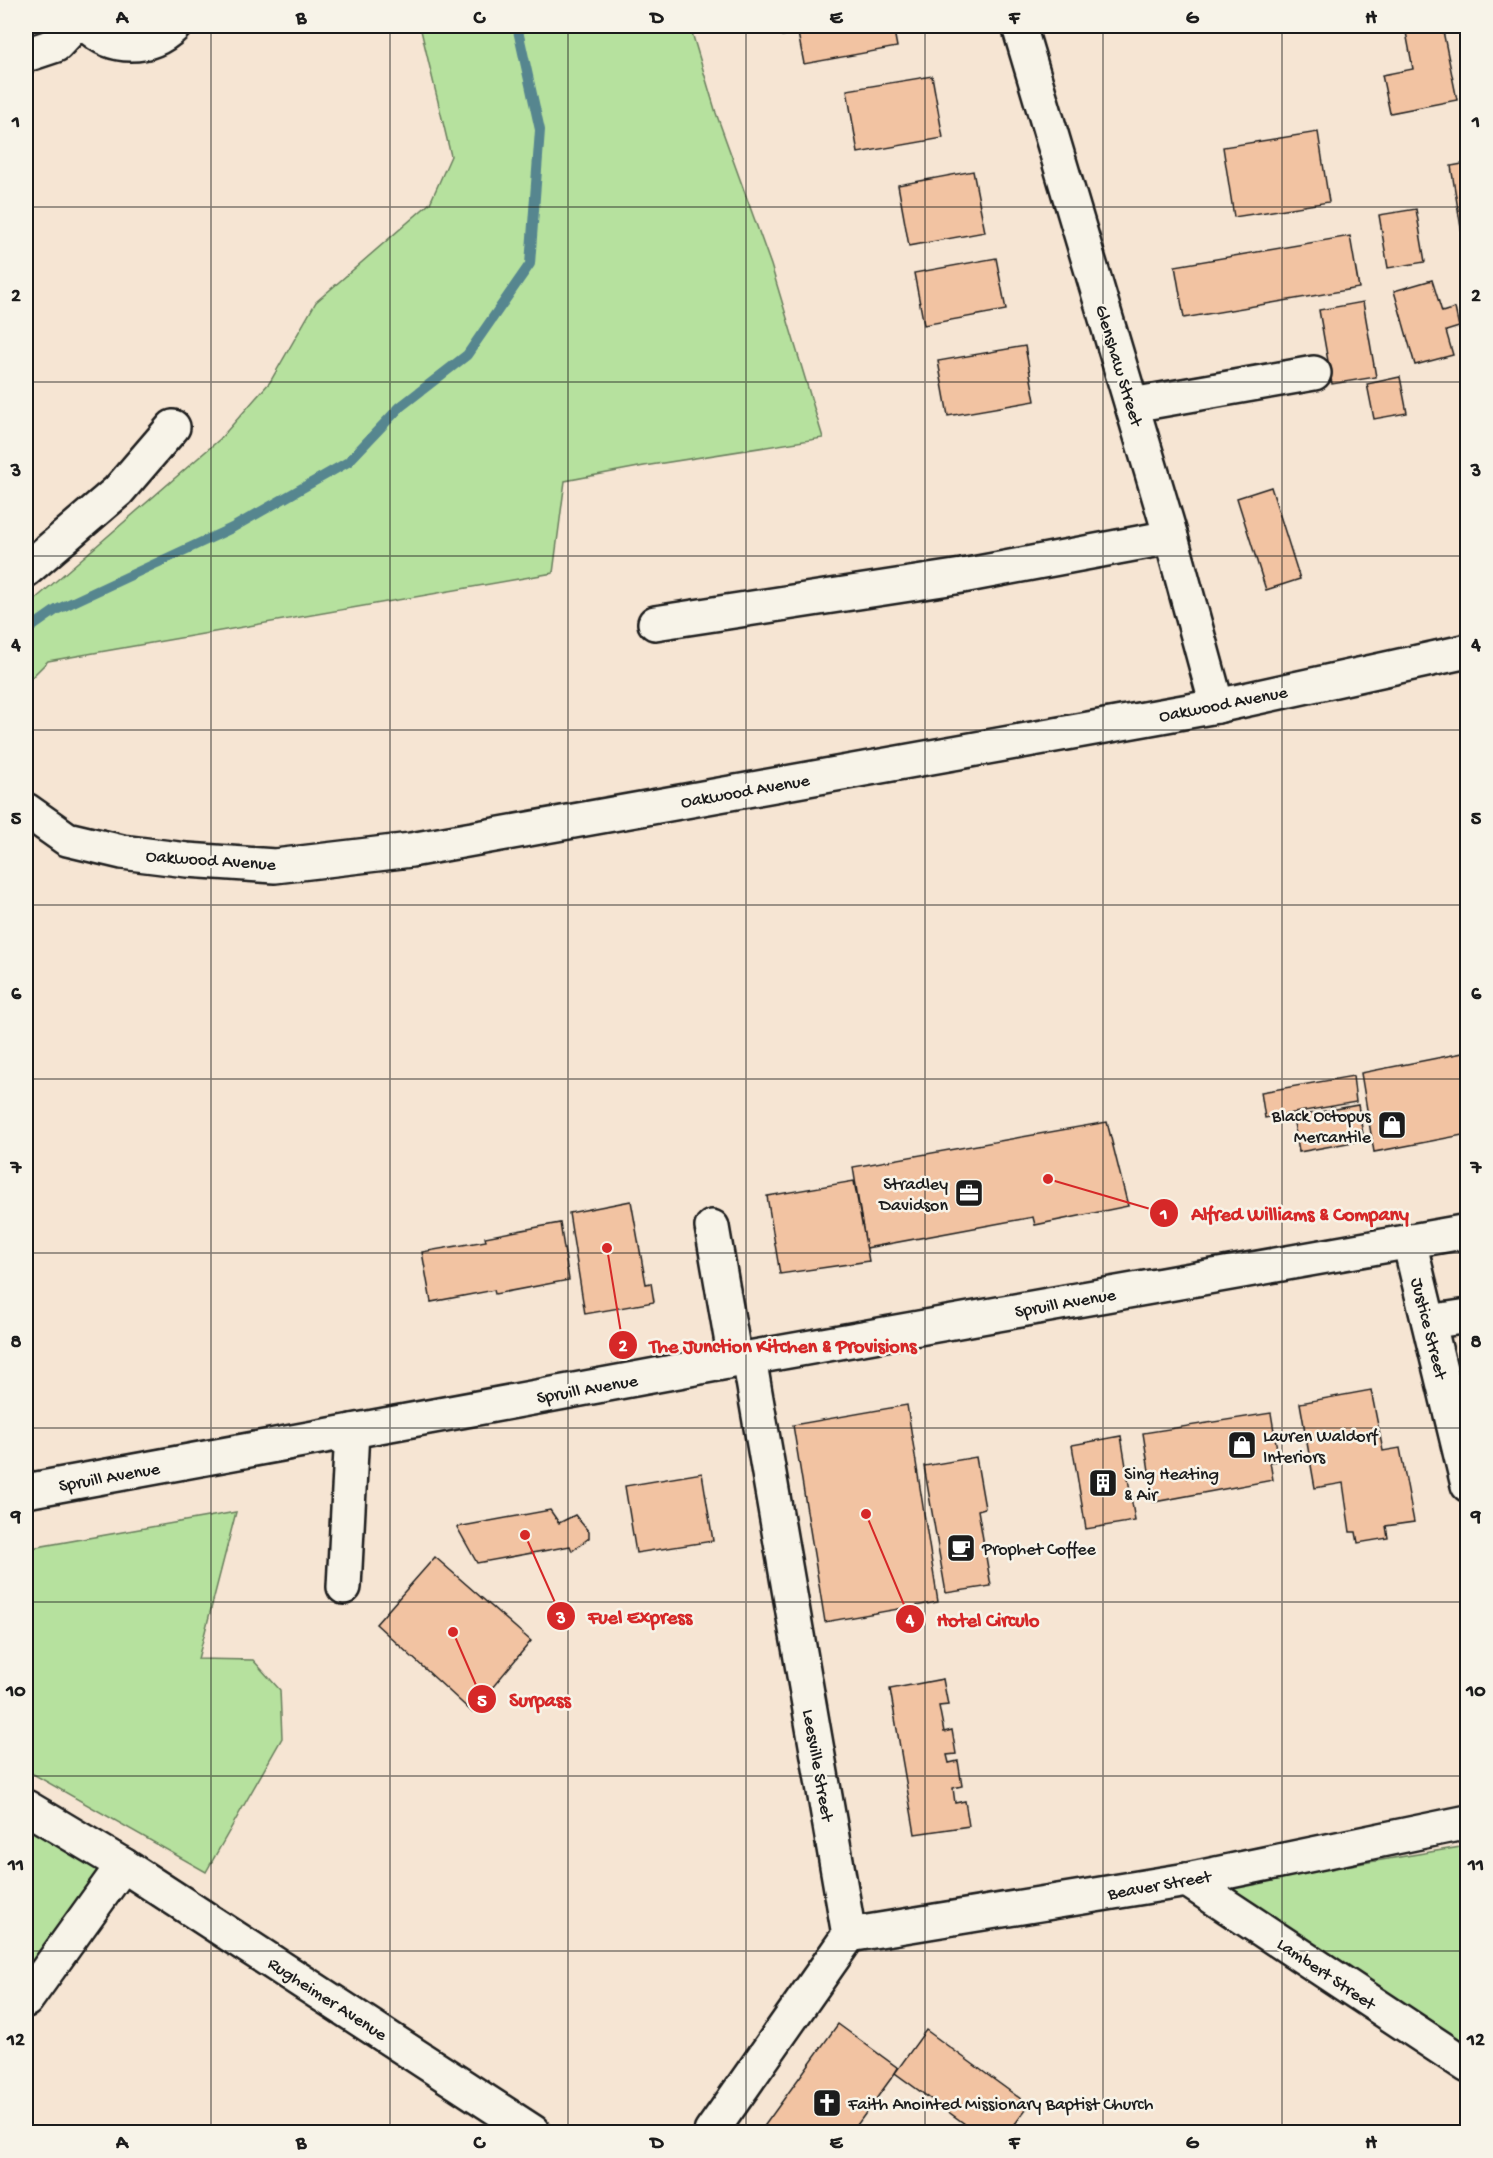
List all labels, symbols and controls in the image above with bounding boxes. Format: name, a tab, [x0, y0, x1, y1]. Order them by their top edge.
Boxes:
text: A	[115, 8, 130, 31]
text: B	[295, 8, 307, 31]
text: C	[473, 8, 487, 31]
text: D	[648, 8, 664, 31]
text: E	[830, 8, 844, 31]
text: F	[1008, 8, 1021, 31]
text: G	[1186, 8, 1200, 31]
text: H	[1365, 8, 1377, 31]
text: 1	[11, 112, 20, 135]
text: 1	[1471, 112, 1480, 135]
text: 2	[11, 286, 21, 309]
text: 2	[1471, 286, 1481, 309]
street label: Glenshaw Street	[1089, 303, 1147, 430]
text: 3	[10, 461, 21, 484]
text: 3	[1470, 461, 1481, 484]
text: 4	[10, 635, 21, 658]
text: 4	[1470, 635, 1481, 658]
street label: Oakwood Avenue	[1157, 683, 1290, 728]
street label: Oakwood Avenue	[679, 771, 812, 814]
text: 5	[11, 809, 22, 832]
text: 5	[1471, 809, 1482, 832]
street label: Oakwood Avenue	[145, 846, 277, 877]
text: 6	[11, 984, 22, 1007]
text: 6	[1471, 984, 1482, 1007]
place label: Black Octopus Mercantile	[1271, 1107, 1372, 1149]
shop icon: Black Octopus Mercantile	[1376, 1109, 1408, 1141]
text: 7	[10, 1158, 23, 1181]
text: 7	[1470, 1158, 1483, 1181]
place label: Stradley Davidson	[878, 1175, 948, 1217]
office icon: Stradley Davidson	[953, 1177, 985, 1209]
callout: Alfred Williams & Company	[1149, 1194, 1421, 1232]
text: 1	[1159, 1205, 1168, 1226]
text: Alfred Williams & Company	[1190, 1205, 1409, 1228]
street label: Justice Street	[1405, 1276, 1451, 1383]
street label: Spruill Avenue	[1013, 1285, 1118, 1324]
callout: The Junction Kitchen & Provisions	[608, 1326, 929, 1364]
text: 8	[11, 1332, 22, 1355]
text: 8	[1471, 1332, 1482, 1355]
text: 2	[619, 1337, 628, 1358]
text: The Junction Kitchen & Provisions	[647, 1337, 918, 1360]
street label: Spruill Avenue	[535, 1371, 640, 1410]
place label: Lauren Waldorf Interiors	[1263, 1427, 1379, 1469]
shop icon: Lauren Waldorf Interiors	[1226, 1429, 1258, 1461]
street label: Spruill Avenue	[57, 1459, 162, 1498]
place label: Sing Heating & Air	[1124, 1465, 1219, 1507]
building icon: Sing Heating & Air	[1087, 1467, 1119, 1499]
text: 9	[10, 1507, 21, 1530]
text: 9	[1470, 1507, 1481, 1530]
cafe icon: Prophet Coffee	[945, 1532, 977, 1564]
place label: Prophet Coffee	[981, 1540, 1096, 1561]
callout: Fuel Express	[546, 1597, 704, 1635]
callout: Hotel Circulo	[895, 1600, 1051, 1638]
text: Fuel Express	[587, 1608, 694, 1631]
text: 3	[555, 1609, 566, 1630]
text: 4	[905, 1611, 915, 1632]
text: Hotel Circulo	[937, 1611, 1040, 1634]
callout: Surpass	[467, 1680, 583, 1718]
text: 10	[5, 1681, 26, 1704]
text: 10	[1465, 1681, 1486, 1704]
text: Surpass	[509, 1691, 572, 1714]
text: 5	[477, 1692, 487, 1713]
street label: Leesville Street	[796, 1708, 837, 1825]
text: 11	[7, 1855, 24, 1878]
text: 11	[1467, 1855, 1484, 1878]
street label: Beaver Street	[1105, 1867, 1214, 1906]
street label: Lambert Street	[1272, 1934, 1380, 2017]
street label: Rugheimer Avenue	[263, 1954, 391, 2047]
text: 12	[6, 2030, 25, 2053]
text: 12	[1466, 2030, 1485, 2053]
church icon: Faith Anointed Missionary Baptist Church	[811, 2087, 843, 2119]
place label: Faith Anointed Missionary Baptist Church	[847, 2095, 1154, 2116]
text: A	[115, 2133, 130, 2156]
text: B	[295, 2133, 307, 2156]
text: C	[473, 2133, 487, 2156]
text: D	[648, 2133, 664, 2156]
text: E	[830, 2133, 844, 2156]
text: F	[1008, 2133, 1021, 2156]
text: G	[1186, 2133, 1200, 2156]
text: H	[1365, 2133, 1377, 2156]

